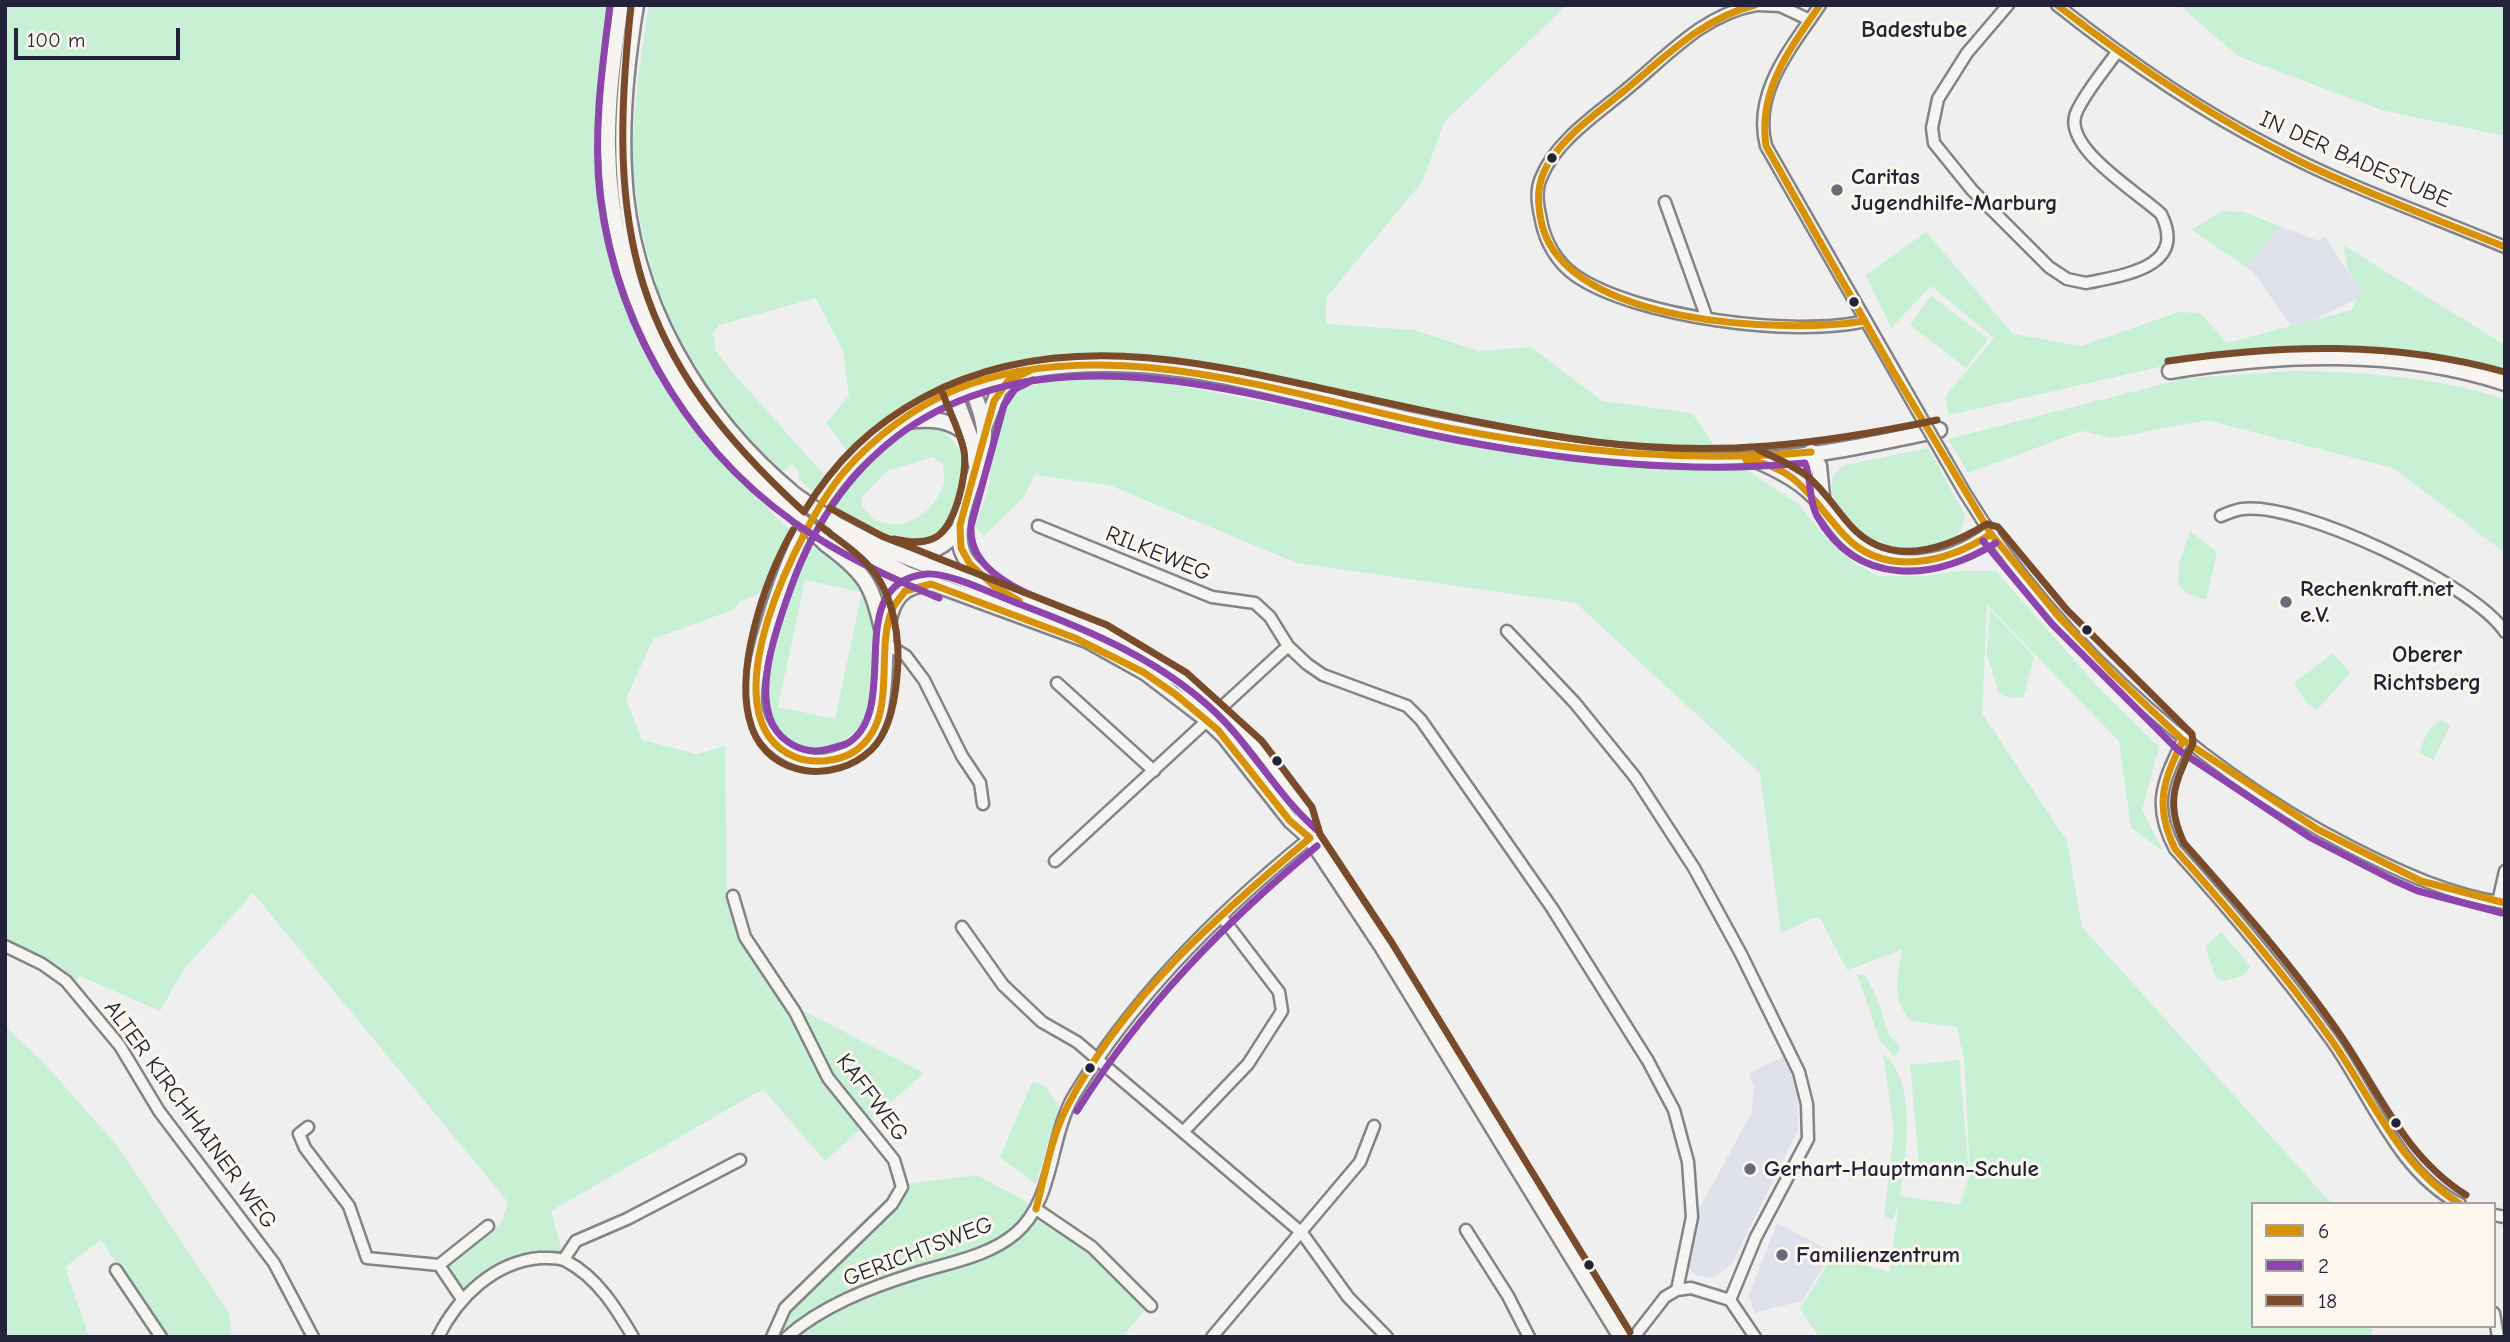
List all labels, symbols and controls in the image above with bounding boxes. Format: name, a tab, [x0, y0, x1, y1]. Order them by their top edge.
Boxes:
scale bar	[18, 14, 184, 58]
district label: Badestube	[1861, 16, 1967, 44]
text: 100 m	[27, 28, 85, 52]
street label: IN DER BADESTUBE	[2255, 105, 2455, 215]
unlabelled marker	[1545, 151, 1559, 165]
place label: Caritas Jugendhilfe-Marburg	[1851, 163, 2058, 217]
marker: Caritas Jugendhilfe-Marburg	[1829, 182, 1845, 198]
unlabelled marker	[1847, 295, 1861, 309]
street label: RILKEWEG	[1101, 520, 1215, 588]
place label: Rechenkraft.net e.V.	[2300, 575, 2453, 629]
marker: Rechenkraft.net e.V.	[2278, 594, 2294, 610]
unlabelled marker	[2080, 623, 2094, 637]
district label: Oberer Richtsberg	[2373, 641, 2481, 697]
unlabelled marker	[1270, 754, 1284, 768]
street label: ALTER KIRCHHAINER WEG	[98, 995, 282, 1235]
street label: KAFFWEG	[830, 1049, 914, 1147]
unlabelled marker	[1083, 1061, 1097, 1075]
unlabelled marker	[2389, 1116, 2403, 1130]
place label: Gerhart-Hauptmann-Schule	[1764, 1155, 2039, 1183]
marker: Gerhart-Hauptmann-Schule	[1742, 1161, 1758, 1177]
legend	[2251, 1202, 2496, 1328]
street label: GERICHTSWEG	[839, 1211, 997, 1293]
text: 6	[2318, 1219, 2329, 1243]
place label: Familienzentrum	[1796, 1241, 1960, 1269]
marker: Familienzentrum	[1774, 1247, 1790, 1263]
text: 2	[2318, 1254, 2329, 1278]
unlabelled marker	[1582, 1258, 1596, 1272]
text: 18	[2318, 1289, 2337, 1313]

